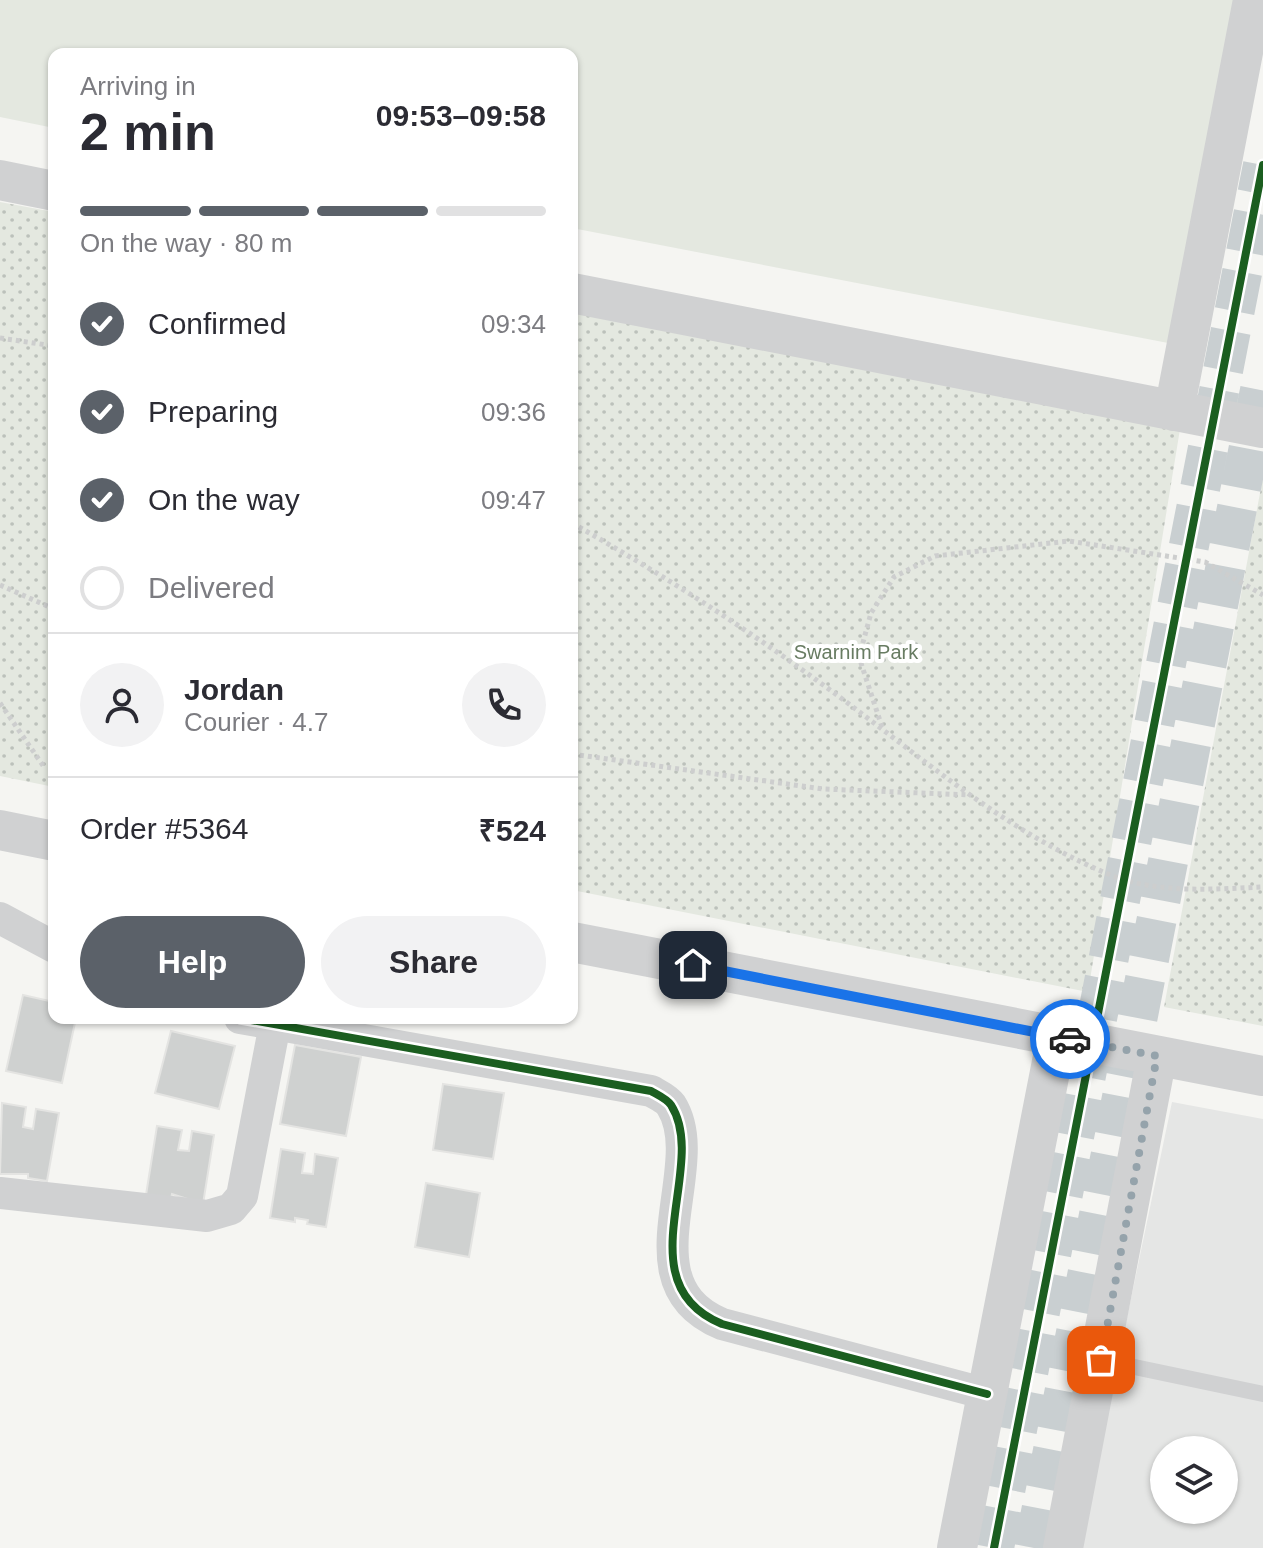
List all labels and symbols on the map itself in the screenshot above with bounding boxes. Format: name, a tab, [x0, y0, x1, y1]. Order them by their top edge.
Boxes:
park label: Swarnim Park	[794, 641, 919, 663]
pin	[659, 931, 727, 999]
courier	[1030, 999, 1110, 1079]
pin	[1067, 1326, 1135, 1394]

